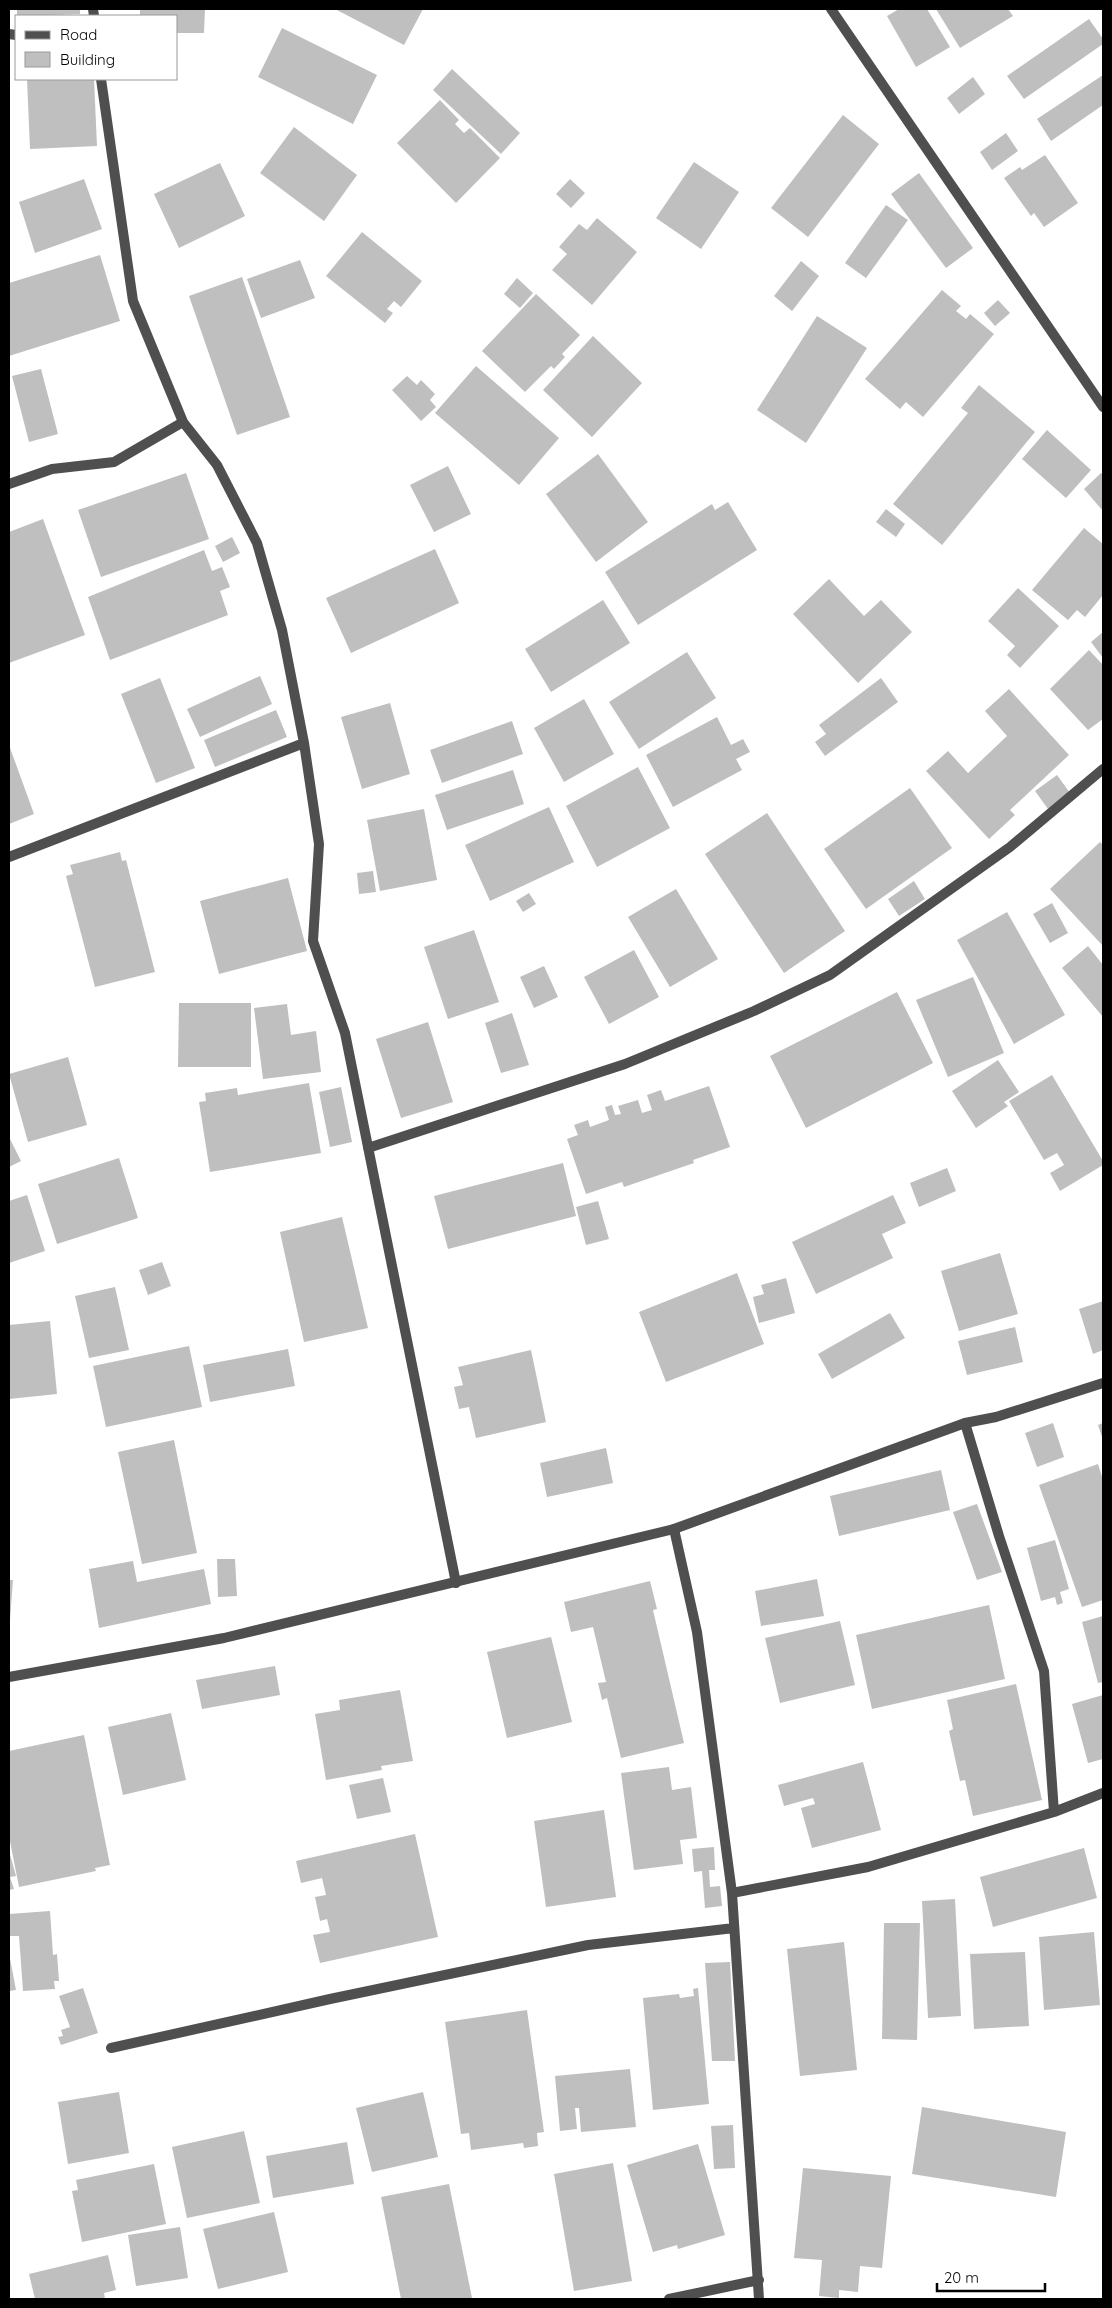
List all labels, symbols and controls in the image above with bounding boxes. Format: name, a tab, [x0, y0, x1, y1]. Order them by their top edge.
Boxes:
legend	[15, 15, 178, 80]
text: Road	[60, 25, 97, 44]
text: Building	[60, 50, 115, 69]
scale bar	[937, 2260, 1044, 2292]
text: 20 m	[944, 2268, 979, 2287]

